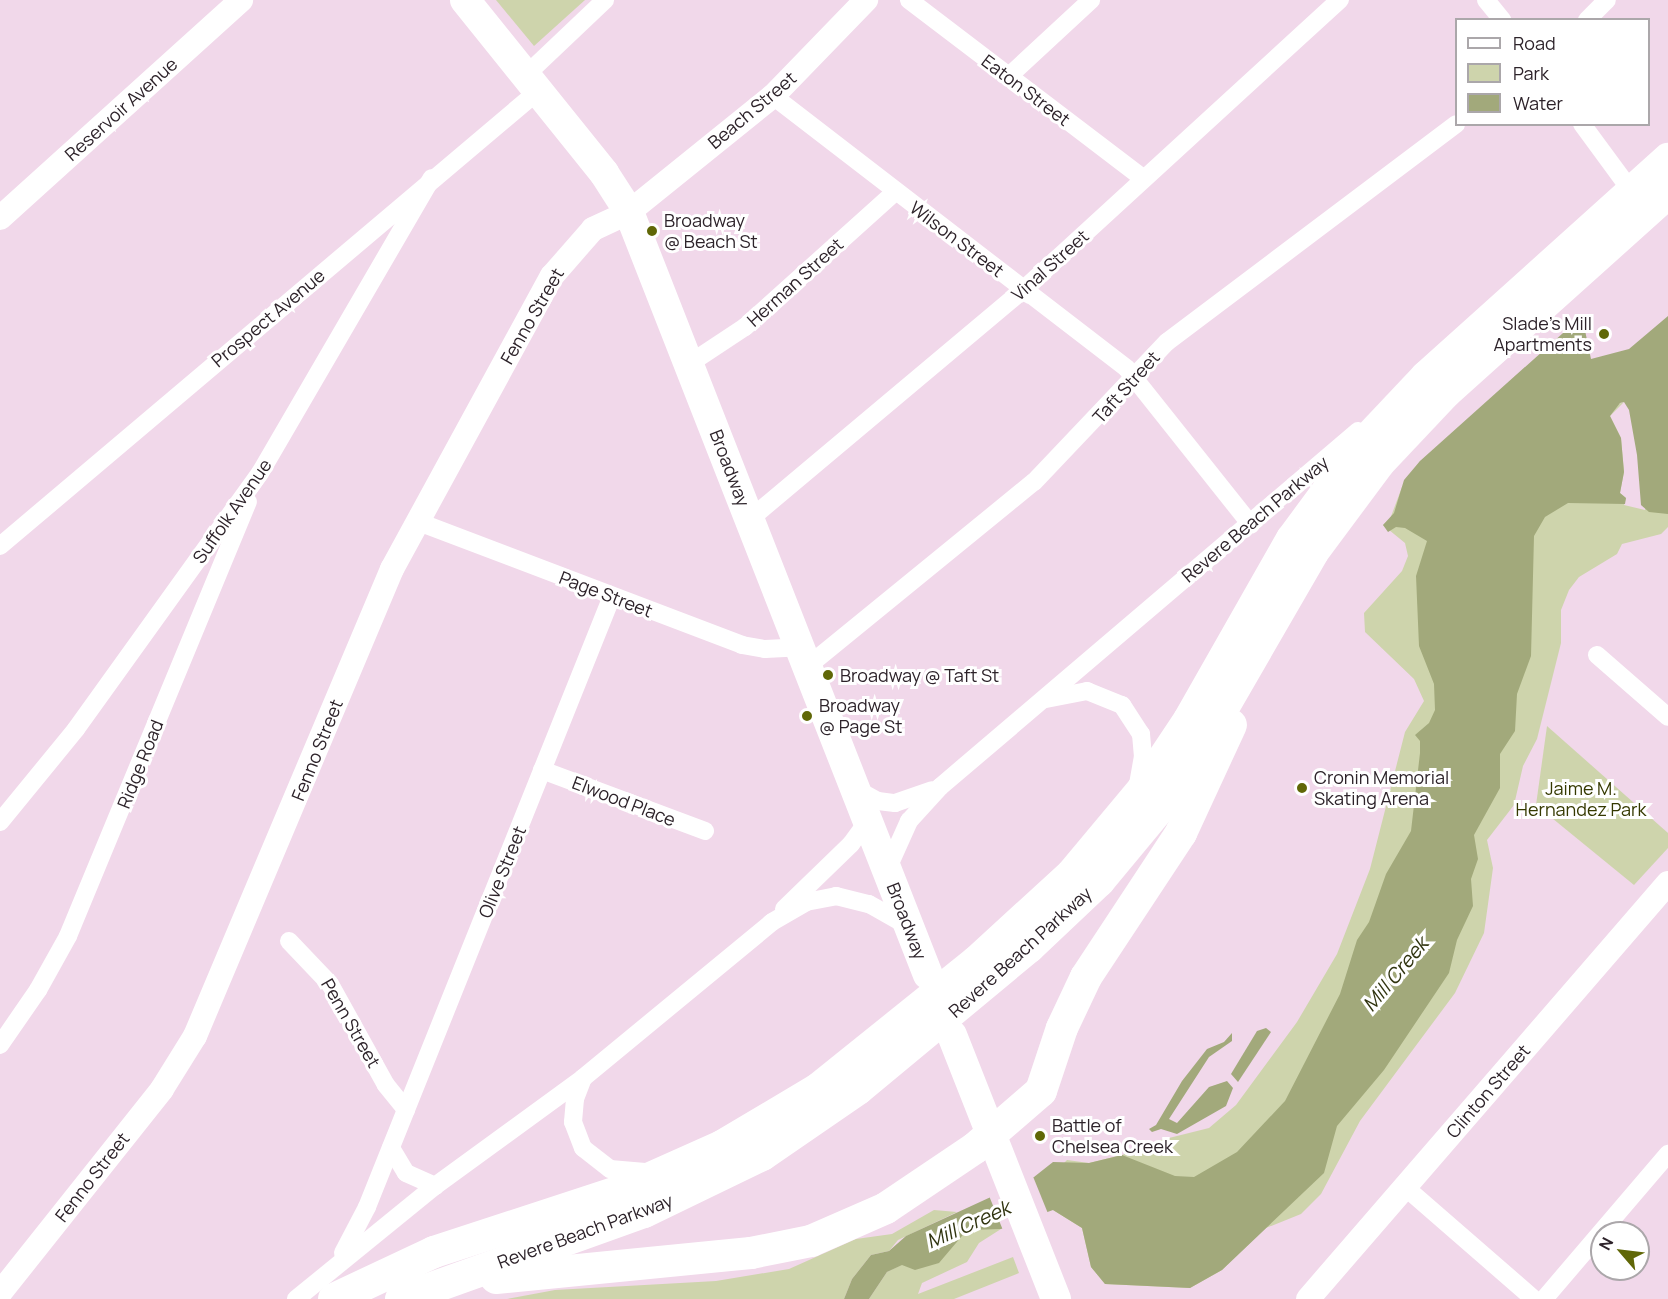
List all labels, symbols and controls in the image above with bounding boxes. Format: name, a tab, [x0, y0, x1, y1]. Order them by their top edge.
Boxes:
legend	[1455, 18, 1650, 126]
text: Road	[1513, 31, 1556, 55]
street label: Eaton Street	[978, 50, 1074, 130]
street label: Reservoir Avenue	[60, 53, 182, 165]
text: Park	[1513, 61, 1549, 85]
street label: Beach Street	[704, 67, 800, 153]
text: Water	[1513, 91, 1563, 115]
street label: Wilson Street	[906, 197, 1008, 281]
place label: Broadway @ Beach St	[664, 210, 758, 252]
marker: Broadway @ Beach St	[645, 224, 659, 238]
street label: Vinal Street	[1007, 225, 1093, 305]
street label: Herman Street	[743, 233, 847, 331]
street label: Prospect Avenue	[207, 264, 329, 372]
street label: Fenno Street	[496, 264, 568, 368]
place label: Slade's Mill Apartments	[1493, 313, 1592, 356]
marker: Slade's Mill Apartments	[1597, 327, 1611, 341]
street label: Taft Street	[1088, 347, 1164, 427]
street label: Broadway	[705, 426, 755, 510]
street label: Revere Beach Parkway	[1177, 451, 1333, 587]
street label: Suffolk Avenue	[188, 455, 276, 567]
street label: Page Street	[556, 566, 656, 622]
place label: Broadway @ Taft St	[840, 664, 999, 686]
marker: Broadway @ Taft St	[821, 668, 835, 682]
place label: Broadway @ Page St	[819, 695, 902, 738]
street label: Fenno Street	[287, 696, 347, 804]
marker: Broadway @ Page St	[800, 709, 814, 723]
street label: Ridge Road	[112, 717, 168, 811]
place label: Cronin Memorial Skating Arena	[1314, 767, 1449, 810]
street label: Elwood Place	[569, 771, 679, 831]
park label: Jaime M. Hernandez Park	[1516, 778, 1646, 820]
marker: Cronin Memorial Skating Arena	[1295, 781, 1309, 795]
street label: Olive Street	[474, 823, 530, 921]
street label: Broadway	[882, 879, 932, 963]
street label: Revere Beach Parkway	[944, 882, 1096, 1022]
water label: Mill Creek	[1357, 932, 1433, 1016]
street label: Penn Street	[317, 975, 385, 1071]
street label: Clinton Street	[1442, 1040, 1534, 1142]
place label: Battle of Chelsea Creek	[1052, 1115, 1173, 1158]
street label: Fenno Street	[50, 1128, 134, 1226]
marker: Battle of Chelsea Creek	[1033, 1129, 1047, 1143]
street label: Revere Beach Parkway	[494, 1189, 676, 1273]
water label: Mill Creek	[922, 1195, 1014, 1253]
north arrow	[1590, 1221, 1650, 1281]
text: N	[1593, 1233, 1618, 1254]

